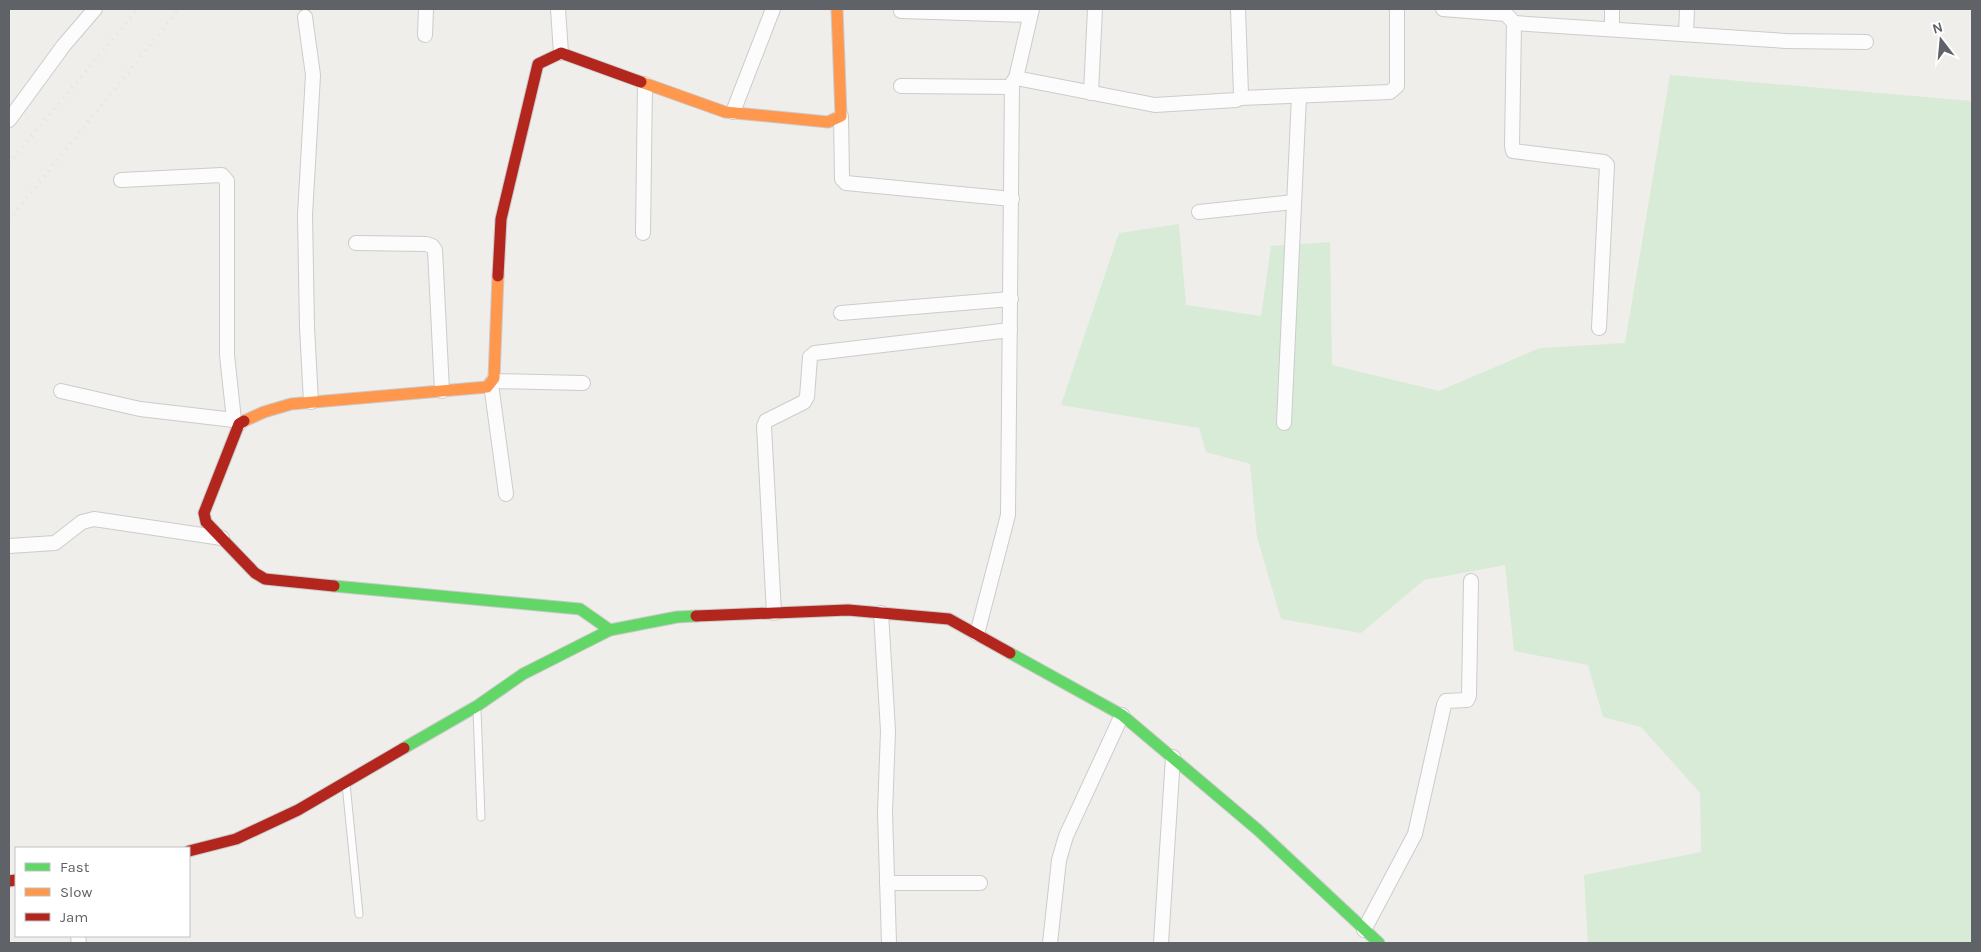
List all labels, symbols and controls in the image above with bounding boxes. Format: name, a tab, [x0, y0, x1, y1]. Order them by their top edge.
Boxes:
north arrow	[1916, 15, 1966, 65]
text: N	[1930, 18, 1945, 38]
legend	[15, 847, 190, 937]
text: Fast	[60, 858, 90, 876]
text: Slow	[60, 883, 92, 901]
text: Jam	[60, 908, 88, 926]

